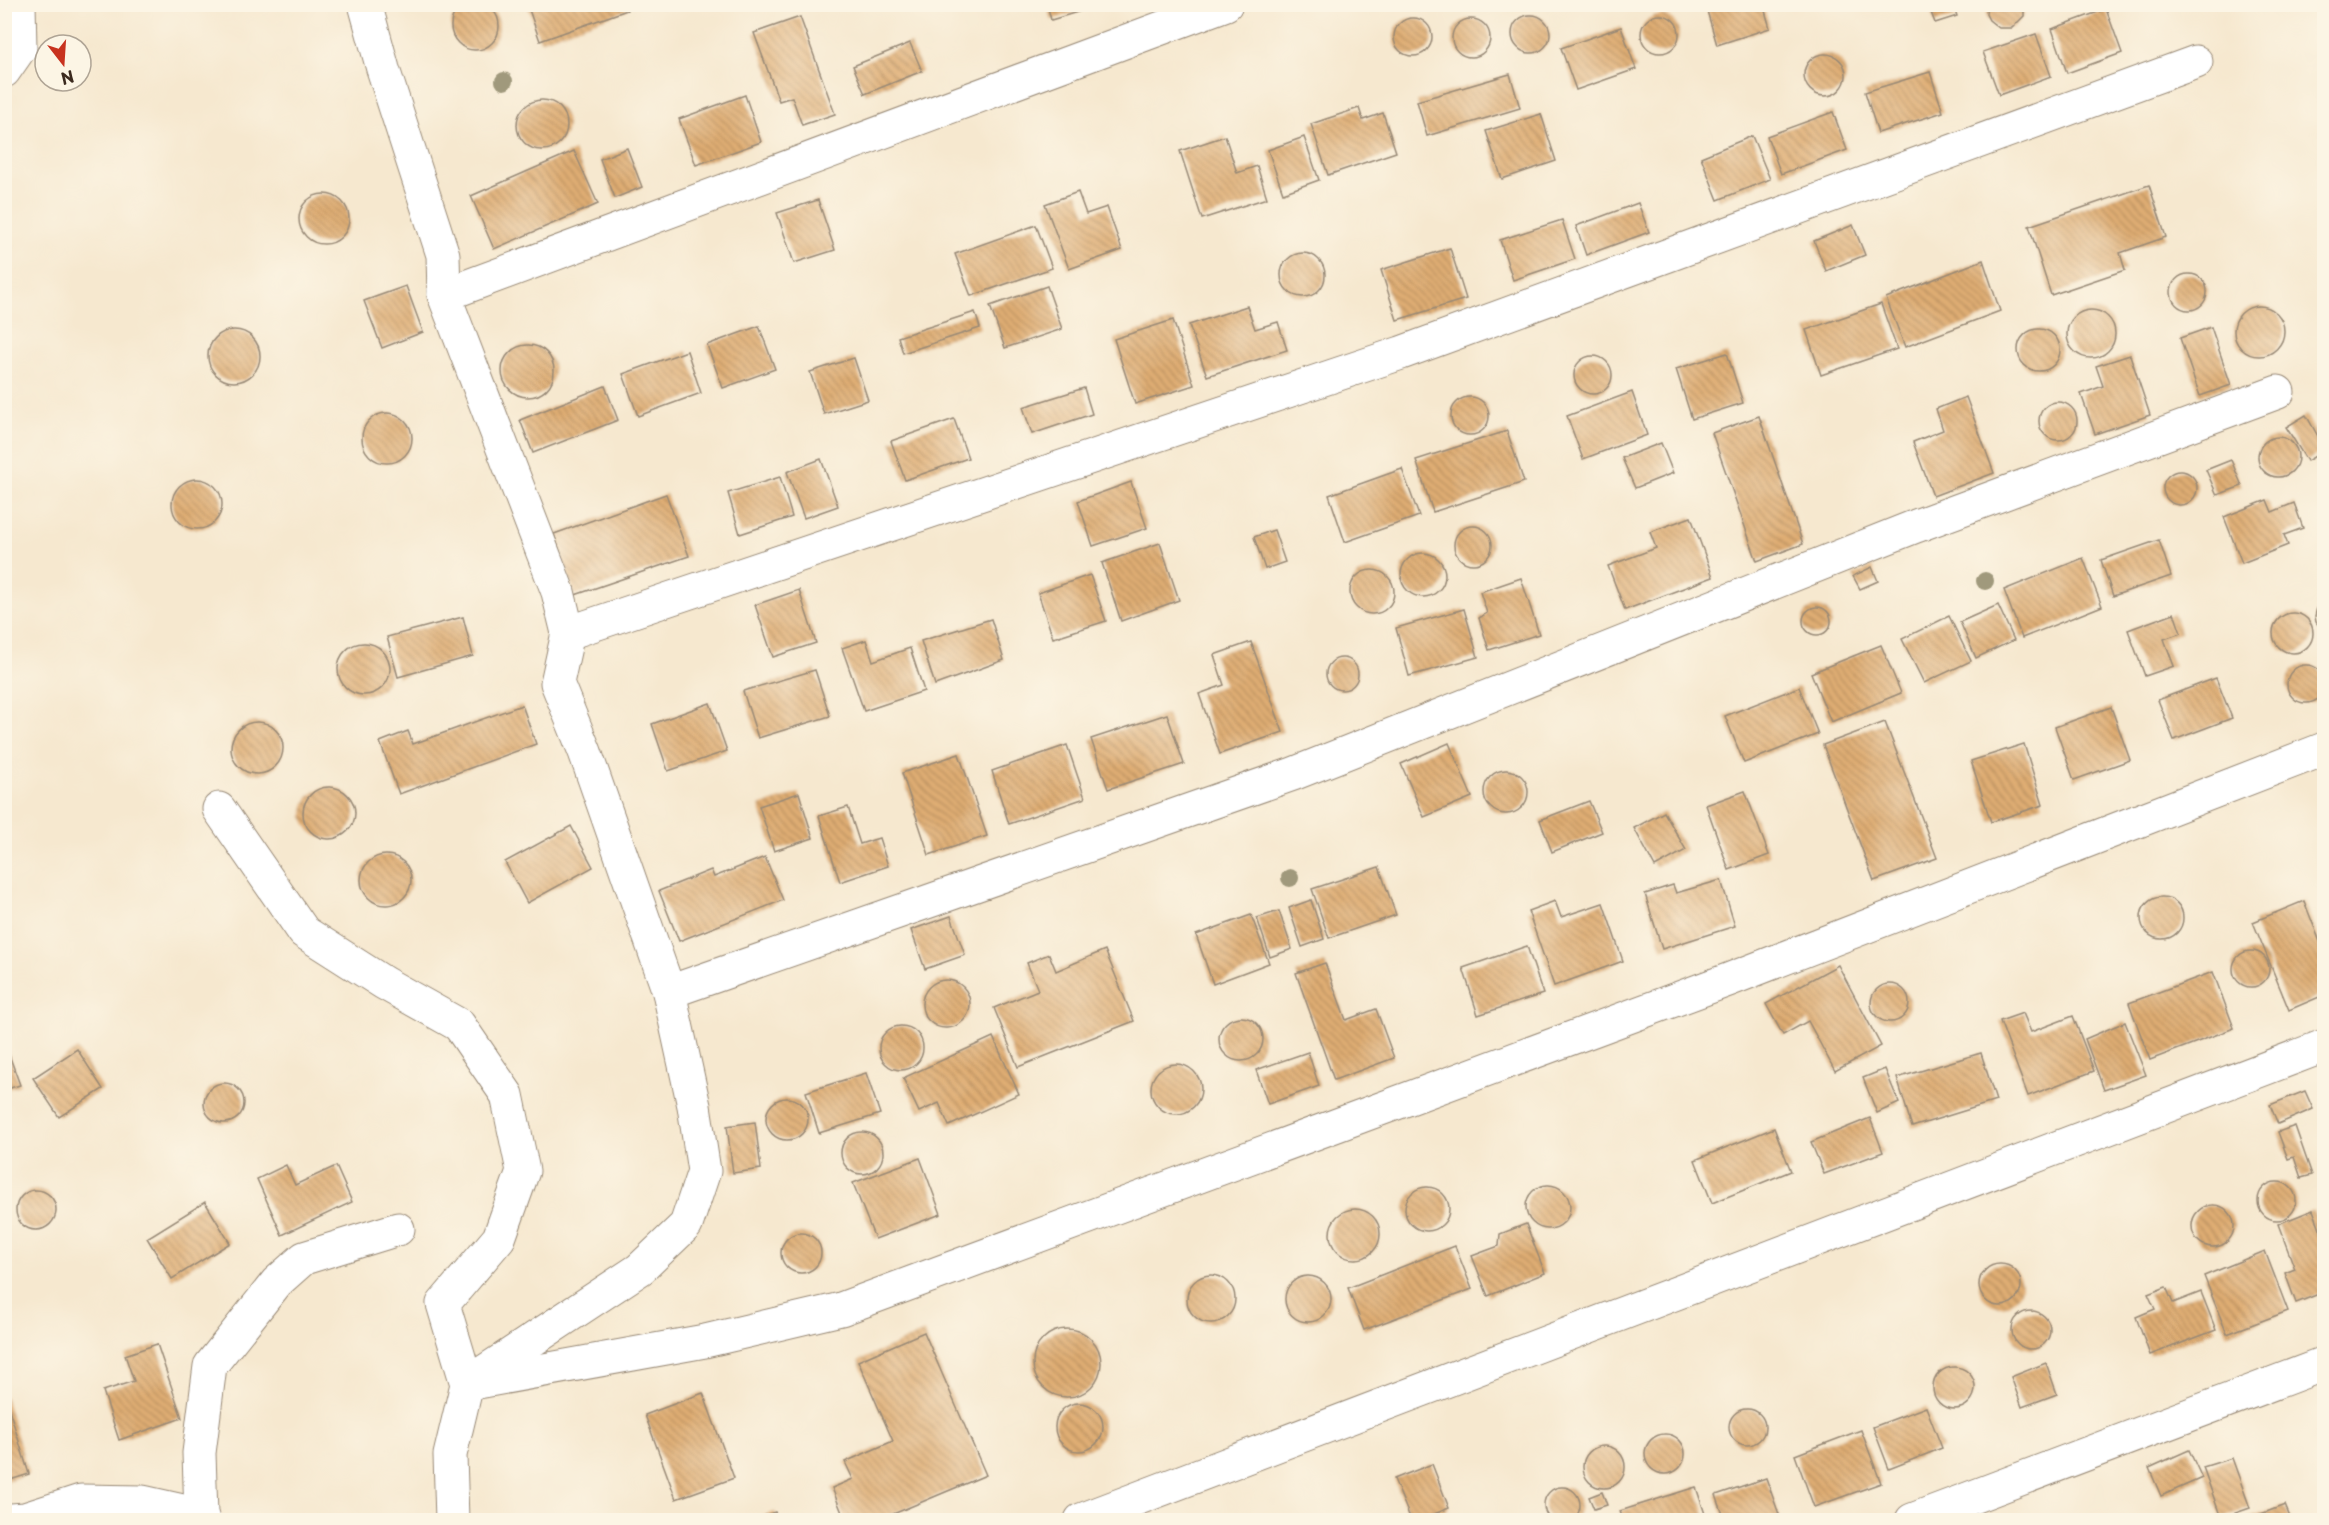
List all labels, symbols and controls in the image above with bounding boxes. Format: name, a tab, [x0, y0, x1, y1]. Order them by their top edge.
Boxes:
north arrow	[33, 33, 93, 93]
text: N	[58, 65, 77, 92]

